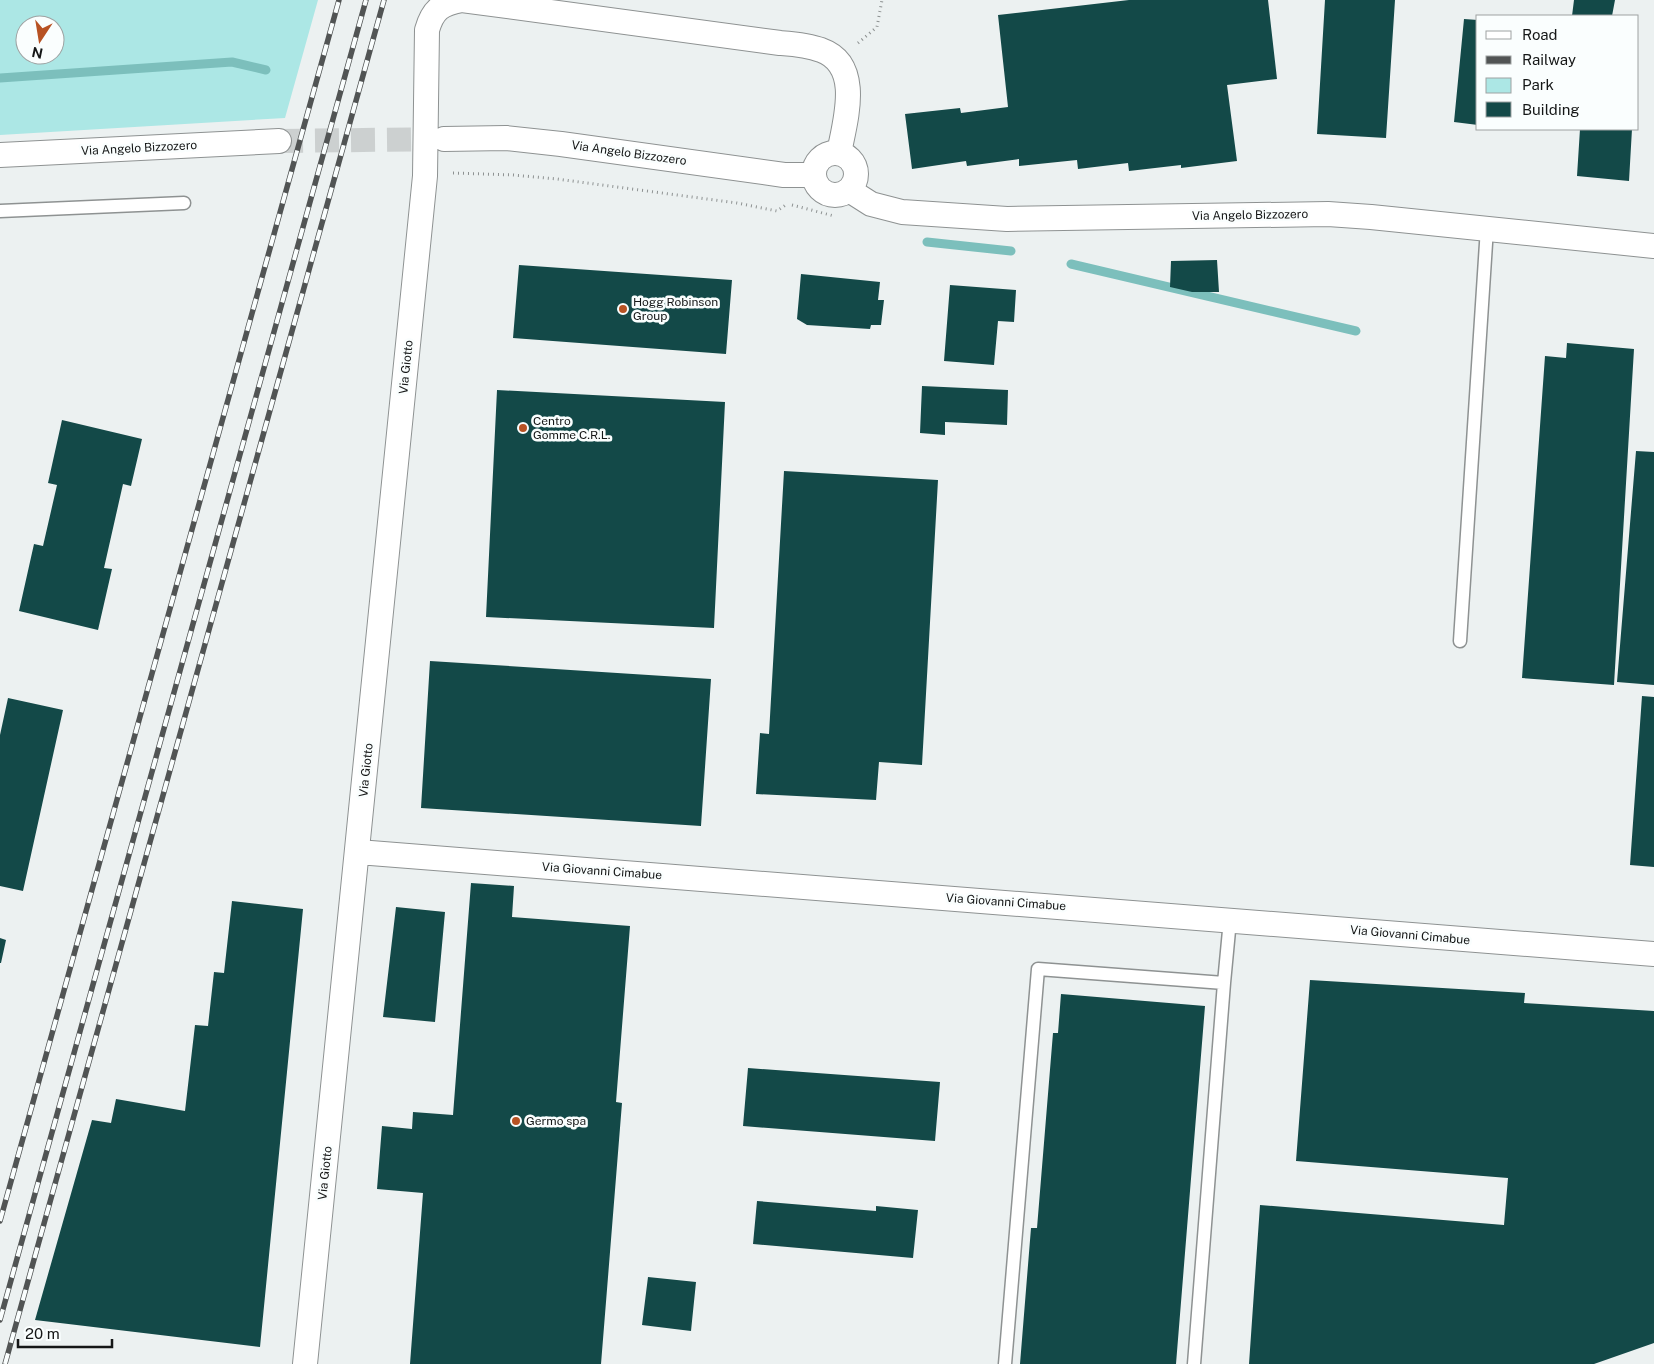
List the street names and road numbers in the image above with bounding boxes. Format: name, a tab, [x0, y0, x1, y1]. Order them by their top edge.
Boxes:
street label: Via Angelo Bizzozero	[81, 138, 198, 158]
street label: Via Angelo Bizzozero	[570, 138, 688, 168]
street label: Via Angelo Bizzozero	[1192, 207, 1308, 223]
street label: Via Giotto	[396, 339, 416, 395]
street label: Via Giotto	[356, 742, 376, 798]
street label: Via Giovanni Cimabue	[541, 860, 663, 882]
street label: Via Giovanni Cimabue	[945, 891, 1067, 913]
street label: Via Giovanni Cimabue	[1349, 923, 1471, 947]
street label: Via Giotto	[315, 1145, 335, 1201]

